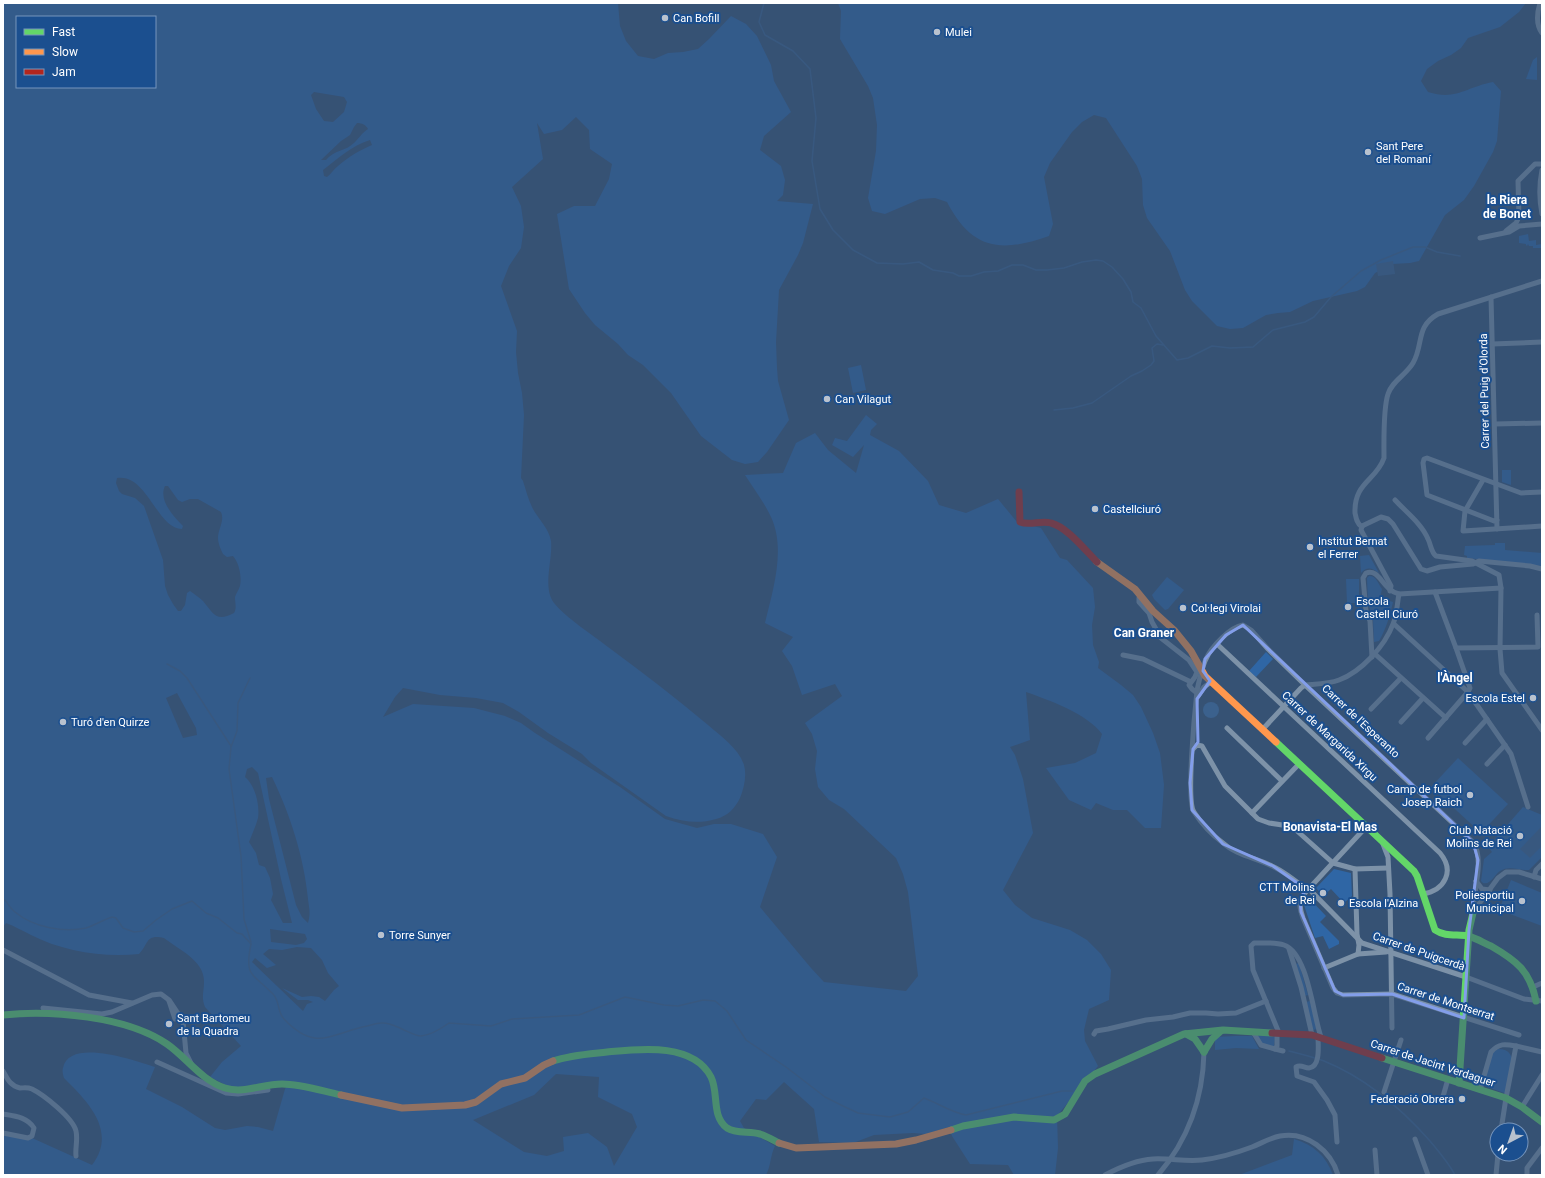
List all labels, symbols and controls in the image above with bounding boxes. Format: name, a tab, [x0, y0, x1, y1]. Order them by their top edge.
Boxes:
place label: Can Bofill	[673, 12, 720, 25]
marker: Can Bofill	[660, 13, 670, 23]
legend	[16, 16, 156, 88]
text: Fast	[52, 25, 75, 39]
place label: Mulei	[945, 26, 972, 39]
marker: Mulei	[932, 27, 942, 37]
text: Slow	[52, 45, 78, 59]
text: Jam	[52, 65, 76, 79]
place label: Sant Pere del Romaní	[1376, 140, 1432, 166]
marker: Sant Pere del Romaní	[1363, 147, 1373, 157]
district label: la Riera de Bonet	[1483, 193, 1531, 221]
street label: Carrer del Puig d'Olorda	[1477, 333, 1492, 449]
place label: Can Vilagut	[835, 393, 892, 406]
marker: Can Vilagut	[822, 394, 832, 404]
place label: Castellciuró	[1103, 503, 1161, 516]
marker: Castellciuró	[1090, 504, 1100, 514]
place label: Institut Bernat el Ferrer	[1318, 535, 1387, 561]
marker: Institut Bernat el Ferrer	[1305, 542, 1315, 552]
place label: Escola Castell Ciuró	[1356, 595, 1418, 621]
place label: Col·legi Virolai	[1191, 602, 1261, 615]
marker: Escola Castell Ciuró	[1343, 602, 1353, 612]
marker: Col·legi Virolai	[1178, 603, 1188, 613]
district label: Can Graner	[1114, 626, 1175, 640]
district label: l'Àngel	[1437, 670, 1473, 685]
street label: Carrer de l'Esperanto	[1319, 682, 1402, 761]
street label: Carrer de Margarida Xirgu	[1279, 689, 1380, 784]
place label: Escola Estel	[1466, 692, 1525, 705]
marker: Escola Estel	[1528, 693, 1538, 703]
place label: Turó d'en Quirze	[71, 716, 150, 729]
marker: Turó d'en Quirze	[58, 717, 68, 727]
place label: Camp de futbol Josep Raich	[1387, 783, 1462, 809]
marker: Camp de futbol Josep Raich	[1465, 790, 1475, 800]
district label: Bonavista-El Mas	[1283, 820, 1377, 834]
place label: Club Natació Molins de Rei	[1446, 824, 1512, 850]
marker: Club Natació Molins de Rei	[1515, 831, 1525, 841]
place label: CTT Molins de Rei	[1259, 881, 1315, 907]
marker: CTT Molins de Rei	[1318, 888, 1328, 898]
place label: Poliesportiu Municipal	[1455, 889, 1514, 915]
marker: Poliesportiu Municipal	[1517, 896, 1527, 906]
place label: Escola l'Alzina	[1349, 897, 1418, 910]
marker: Escola l'Alzina	[1336, 898, 1346, 908]
place label: Torre Sunyer	[389, 929, 451, 942]
marker: Torre Sunyer	[376, 930, 386, 940]
street label: Carrer de Puigcerdà	[1371, 930, 1467, 973]
street label: Carrer de Montserrat	[1396, 980, 1496, 1023]
place label: Sant Bartomeu de la Quadra	[177, 1012, 250, 1038]
marker: Sant Bartomeu de la Quadra	[164, 1019, 174, 1029]
street label: Carrer de Jacint Verdaguer	[1369, 1037, 1497, 1090]
place label: Federació Obrera	[1371, 1093, 1454, 1106]
marker: Federació Obrera	[1457, 1094, 1467, 1104]
north arrow	[1489, 1122, 1529, 1162]
text: N	[1495, 1142, 1510, 1157]

